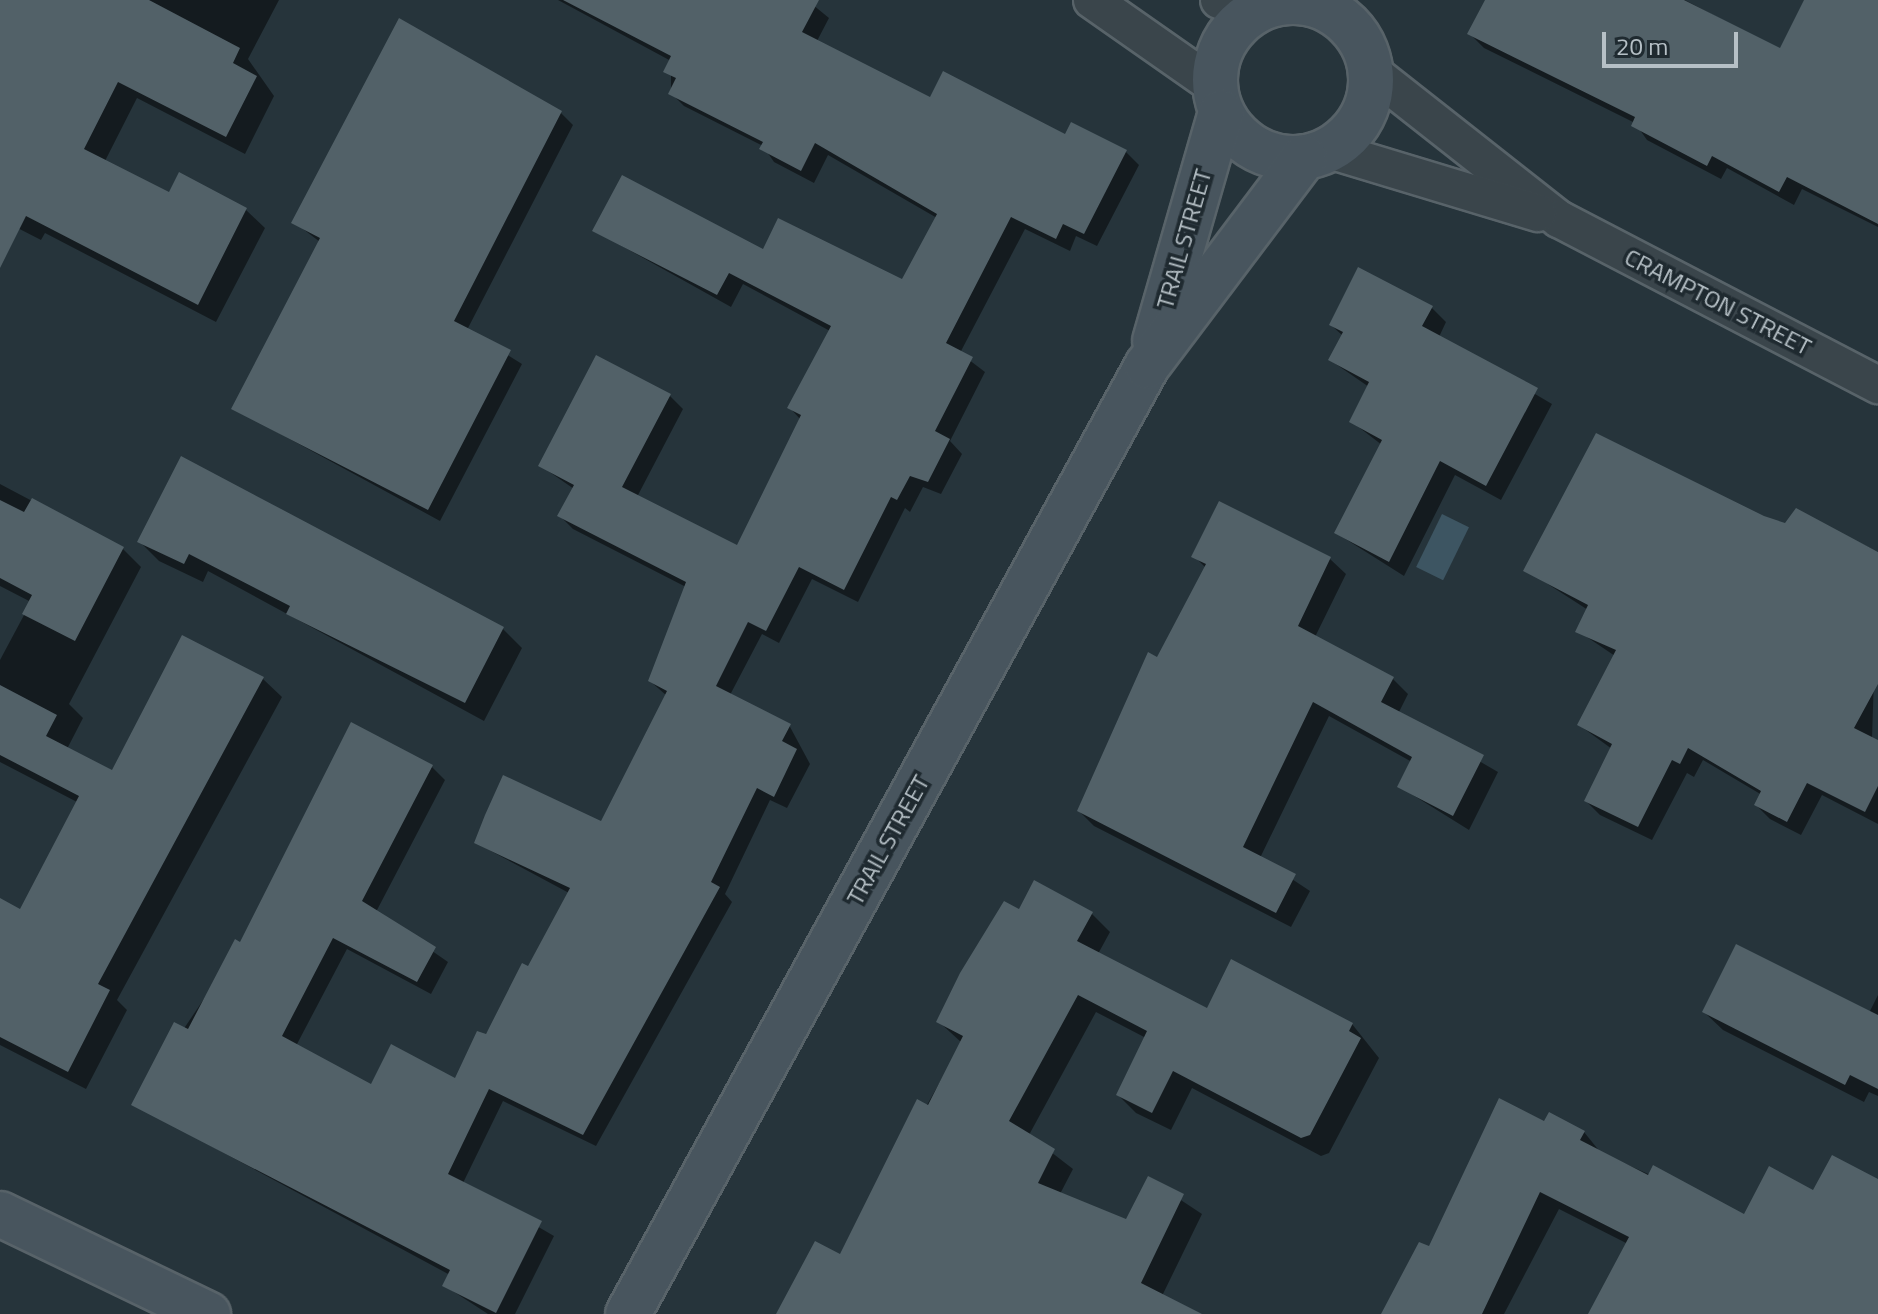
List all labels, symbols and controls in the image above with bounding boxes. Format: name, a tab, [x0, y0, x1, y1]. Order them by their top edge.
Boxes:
scale bar	[1606, 16, 1742, 66]
text: 20 m	[1616, 28, 1668, 64]
street label: TRAIL STREET	[1150, 166, 1218, 312]
street label: CRAMPTON STREET	[1620, 243, 1816, 361]
street label: TRAIL STREET	[841, 770, 935, 910]

